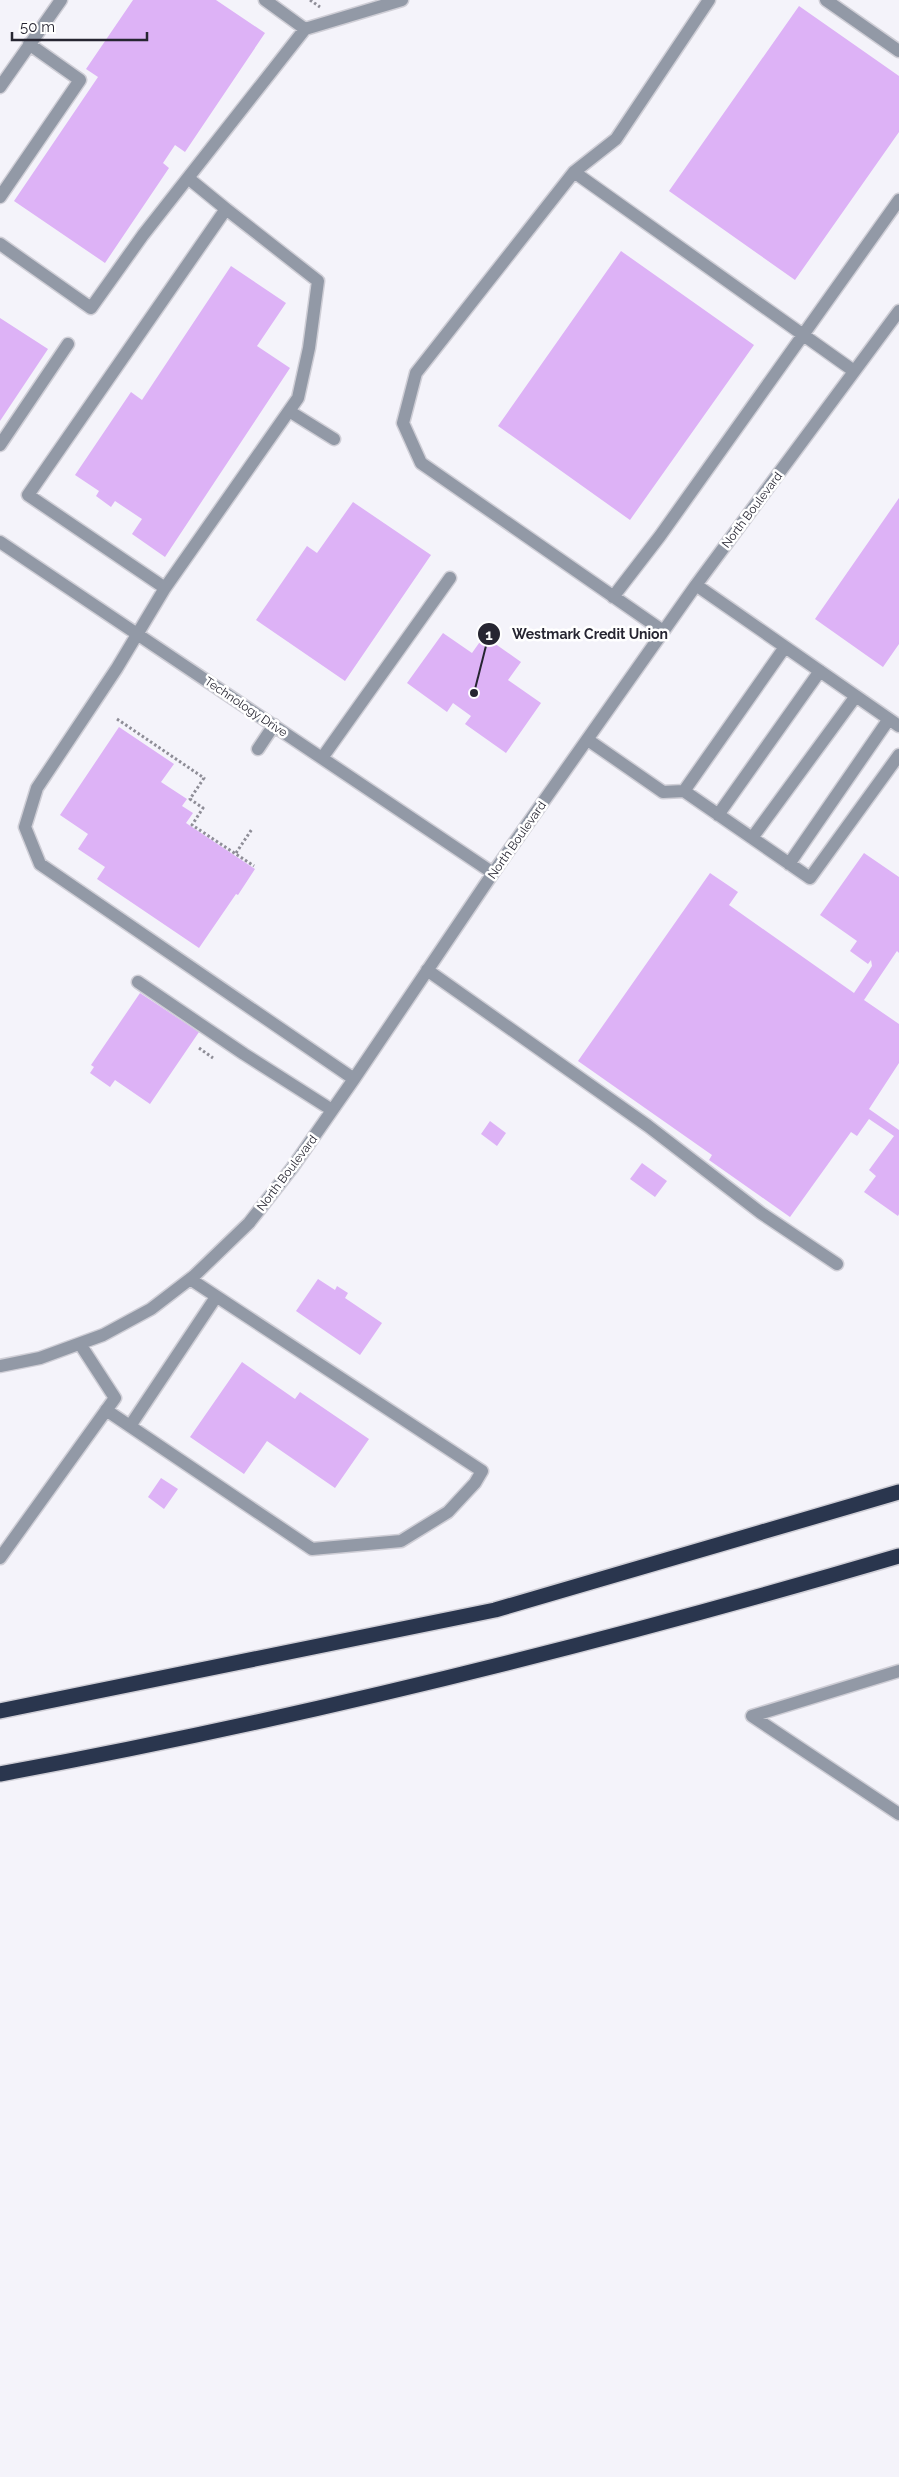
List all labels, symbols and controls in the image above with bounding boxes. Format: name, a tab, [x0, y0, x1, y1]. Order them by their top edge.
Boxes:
scale bar	[12, 10, 148, 42]
text: 50 m	[20, 18, 55, 36]
street label: North Boulevard	[719, 469, 785, 551]
callout: Westmark Credit Union	[477, 620, 678, 649]
text: 1	[485, 626, 493, 644]
text: Westmark Credit Union	[512, 626, 668, 642]
street label: Technology Drive	[202, 674, 290, 740]
street label: North Boulevard	[485, 799, 549, 881]
street label: North Boulevard	[254, 1132, 320, 1214]

